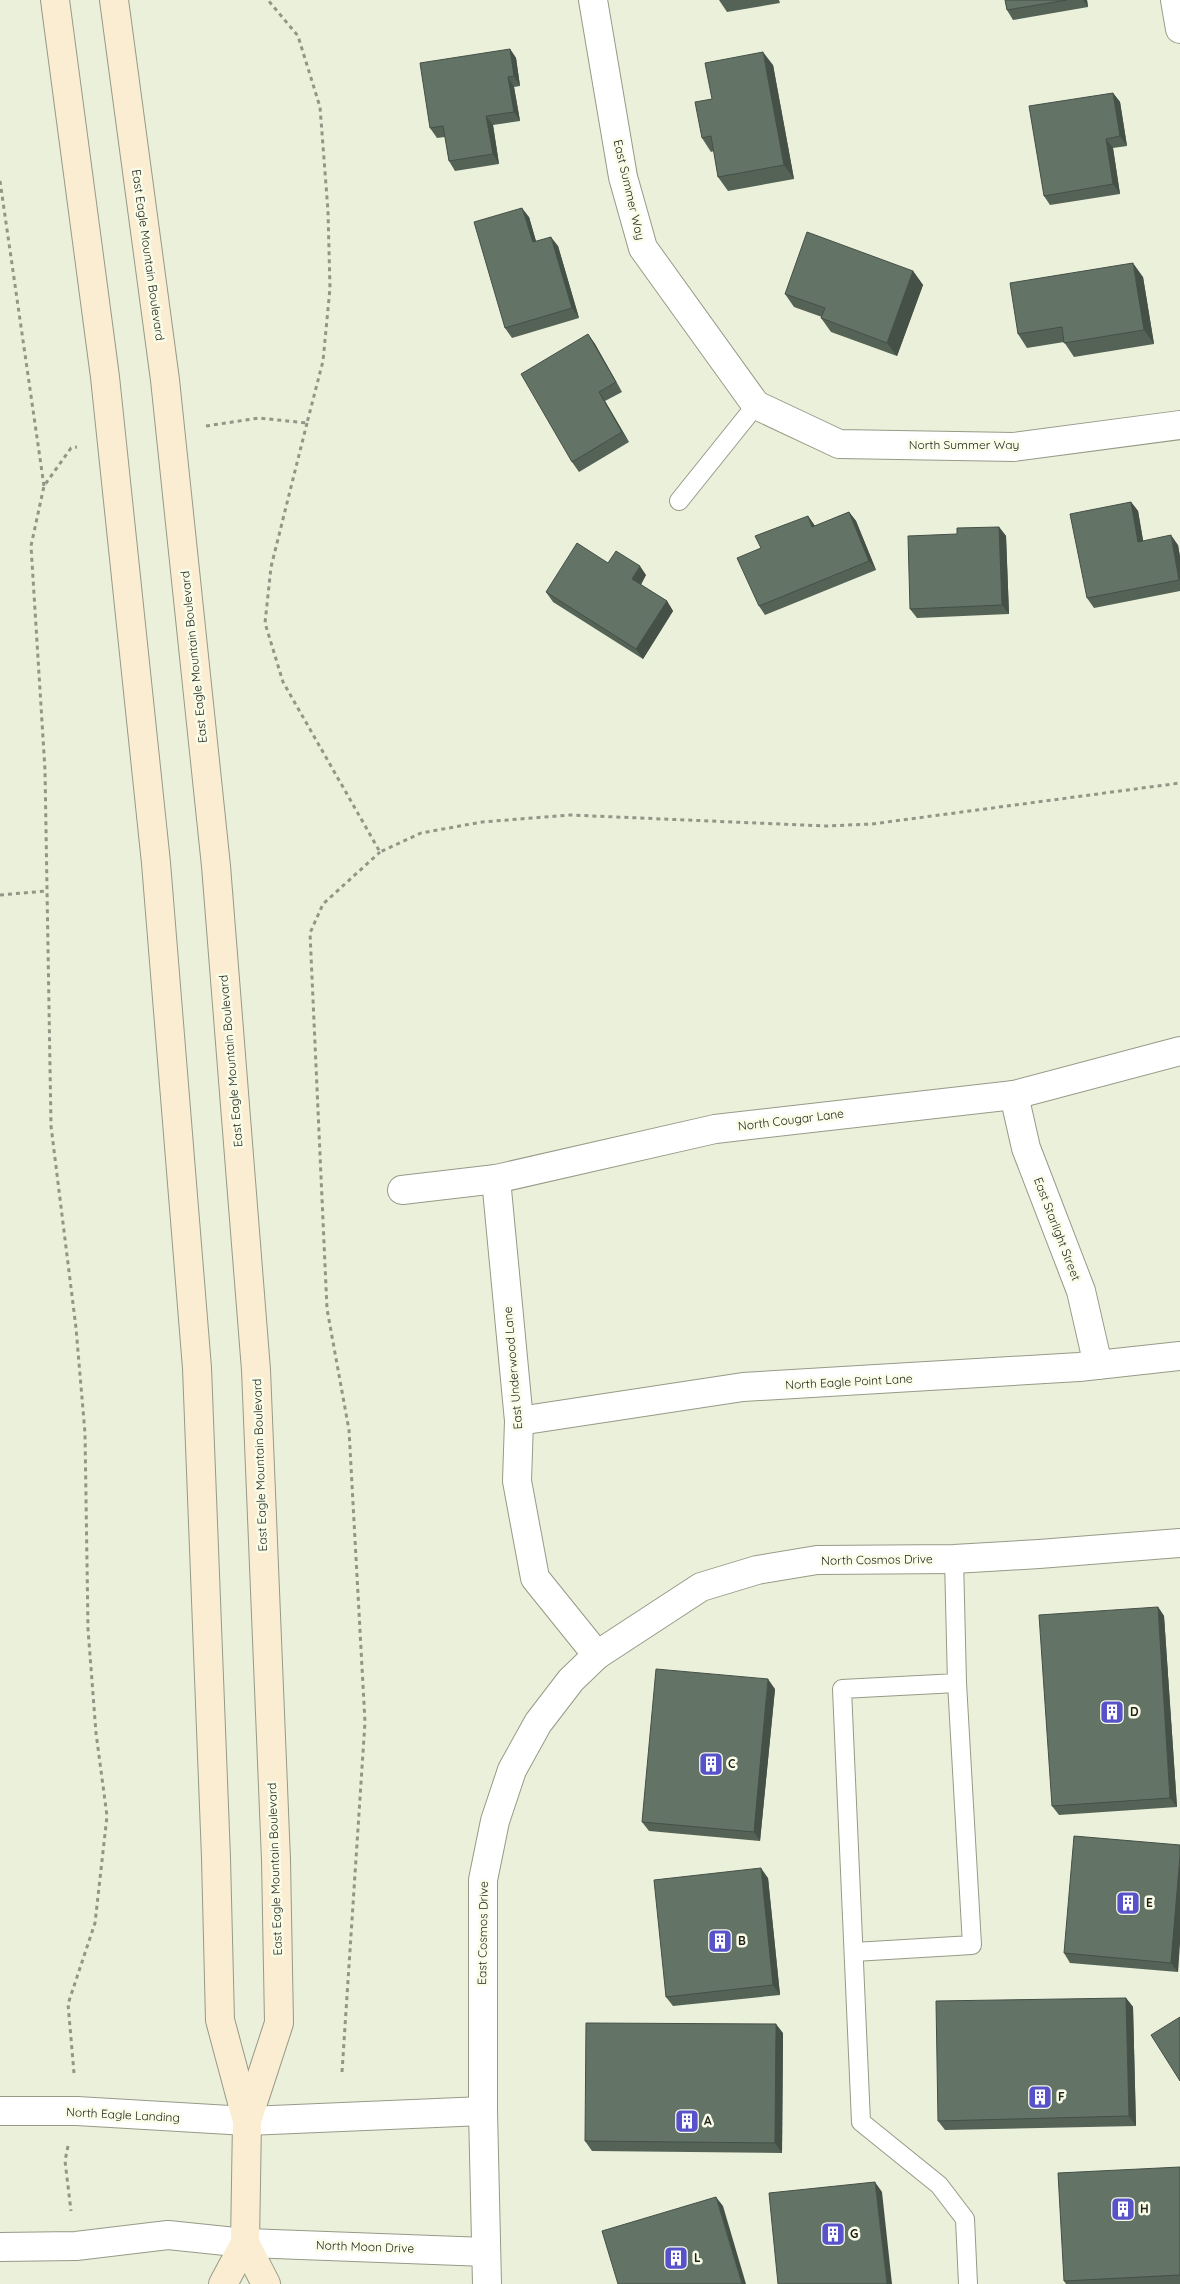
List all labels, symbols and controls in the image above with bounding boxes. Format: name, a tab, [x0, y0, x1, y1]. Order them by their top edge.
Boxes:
street label: East Summer Way	[611, 138, 648, 242]
street label: East Eagle Mountain Boulevard	[129, 168, 168, 342]
street label: North Summer Way	[909, 437, 1019, 452]
street label: East Eagle Mountain Boulevard	[177, 570, 210, 744]
street label: East Eagle Mountain Boulevard	[215, 974, 246, 1148]
street label: North Cougar Lane	[737, 1106, 845, 1133]
street label: East Starlight Street	[1031, 1175, 1084, 1283]
street label: East Underwood Lane	[500, 1306, 525, 1430]
street label: North Eagle Point Lane	[785, 1371, 913, 1392]
street label: East Eagle Mountain Boulevard	[249, 1378, 270, 1552]
street label: North Cosmos Drive	[821, 1551, 933, 1568]
building icon: D	[1099, 1699, 1125, 1725]
place label: D	[1130, 1704, 1139, 1719]
building icon: C	[698, 1751, 724, 1777]
place label: C	[728, 1756, 736, 1771]
street label: East Eagle Mountain Boulevard	[264, 1782, 285, 1956]
street label: East Cosmos Drive	[474, 1881, 491, 1985]
building icon: E	[1115, 1890, 1141, 1916]
place label: E	[1146, 1895, 1153, 1910]
building icon: B	[707, 1928, 733, 1954]
place label: B	[738, 1933, 746, 1948]
building icon: F	[1027, 2084, 1053, 2110]
place label: F	[1058, 2089, 1065, 2104]
street label: North Eagle Landing	[66, 2104, 180, 2125]
building icon: A	[674, 2108, 700, 2134]
place label: A	[704, 2113, 712, 2128]
building icon: H	[1110, 2196, 1136, 2222]
place label: H	[1140, 2201, 1149, 2216]
building icon: G	[820, 2221, 846, 2247]
place label: G	[850, 2226, 858, 2241]
street label: North Moon Drive	[316, 2237, 415, 2256]
building icon: L	[663, 2245, 689, 2271]
place label: L	[694, 2250, 701, 2265]

